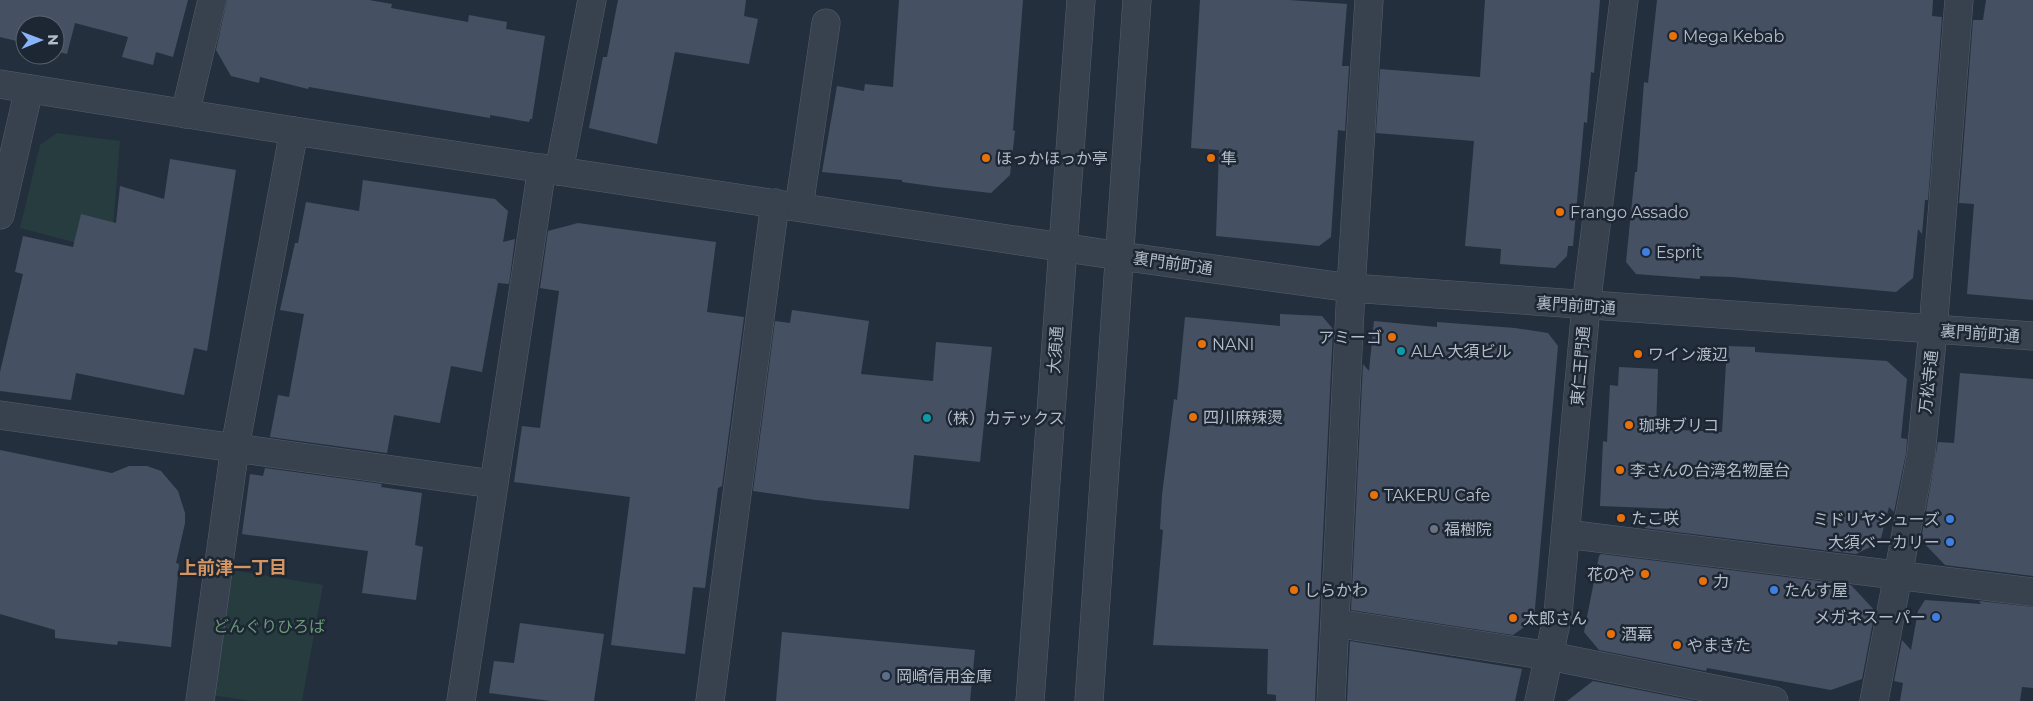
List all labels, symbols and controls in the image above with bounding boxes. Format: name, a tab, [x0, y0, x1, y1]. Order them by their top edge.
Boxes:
north arrow	[15, 15, 65, 65]
place label: Mega Kebab	[1683, 27, 1784, 46]
marker: Mega Kebab	[1667, 30, 1679, 42]
text: N	[44, 34, 62, 46]
place label: ほっかほっか亭	[996, 149, 1108, 168]
place label: 隼	[1221, 149, 1237, 168]
marker: ほっかほっか亭	[980, 152, 992, 164]
marker: 隼	[1205, 152, 1217, 164]
place label: Frango Assado	[1570, 203, 1689, 222]
marker: Frango Assado	[1554, 206, 1566, 218]
place label: Esprit	[1656, 243, 1703, 262]
marker: Esprit	[1640, 246, 1652, 258]
street label: 裏門前町通	[1132, 249, 1214, 278]
street label: 裏門前町通	[1535, 293, 1617, 318]
street label: 裏門前町通	[1939, 321, 2021, 346]
street label: 大須通	[1044, 325, 1067, 375]
street label: 東仁王門通	[1568, 325, 1593, 407]
place label: アミーゴ	[1318, 328, 1382, 347]
marker: アミーゴ	[1386, 331, 1398, 343]
place label: NANI	[1212, 335, 1254, 354]
marker: NANI	[1196, 338, 1208, 350]
place label: ALA 大須ビル	[1411, 342, 1512, 361]
marker: ALA 大須ビル	[1395, 345, 1407, 357]
place label: ワイン渡辺	[1648, 345, 1728, 364]
marker: ワイン渡辺	[1632, 348, 1644, 360]
street label: 万松寺通	[1916, 349, 1941, 415]
place label: 四川麻辣燙	[1203, 408, 1283, 427]
place label: （株）カテックス	[937, 409, 1065, 428]
marker: 四川麻辣燙	[1187, 411, 1199, 423]
marker: （株）カテックス	[921, 412, 933, 424]
place label: 珈琲ブリコ	[1639, 416, 1719, 435]
marker: 珈琲ブリコ	[1623, 419, 1635, 431]
place label: 李さんの台湾名物屋台	[1630, 461, 1790, 480]
marker: 李さんの台湾名物屋台	[1614, 464, 1626, 476]
place label: TAKERU Cafe	[1384, 486, 1490, 505]
marker: TAKERU Cafe	[1368, 489, 1380, 501]
place label: たこ咲	[1631, 509, 1679, 528]
place label: ミドリヤシューズ	[1813, 510, 1940, 529]
marker: たこ咲	[1615, 512, 1627, 524]
marker: ミドリヤシューズ	[1944, 513, 1956, 525]
place label: 福樹院	[1444, 520, 1492, 539]
marker: 福樹院	[1428, 523, 1440, 535]
place label: 大須ベーカリー	[1828, 533, 1940, 552]
marker: 大須ベーカリー	[1944, 536, 1956, 548]
district label: 上前津一丁目	[179, 557, 287, 579]
place label: 花のや	[1587, 565, 1635, 584]
marker: 花のや	[1639, 568, 1651, 580]
place label: 力	[1713, 572, 1729, 591]
marker: 力	[1697, 575, 1709, 587]
place label: しらかわ	[1304, 581, 1368, 600]
place label: たんす屋	[1784, 581, 1848, 600]
marker: しらかわ	[1288, 584, 1300, 596]
marker: たんす屋	[1768, 584, 1780, 596]
place label: メガネスーパー	[1814, 608, 1926, 627]
place label: 太郎さん	[1523, 609, 1587, 628]
marker: メガネスーパー	[1930, 611, 1942, 623]
marker: 太郎さん	[1507, 612, 1519, 624]
park label: どんぐりひろば	[213, 617, 325, 636]
place label: 酒幕	[1621, 625, 1653, 644]
marker: 酒幕	[1605, 628, 1617, 640]
place label: やまきた	[1687, 636, 1751, 655]
marker: やまきた	[1671, 639, 1683, 651]
place label: 岡崎信用金庫	[896, 667, 992, 686]
marker: 岡崎信用金庫	[880, 670, 892, 682]

